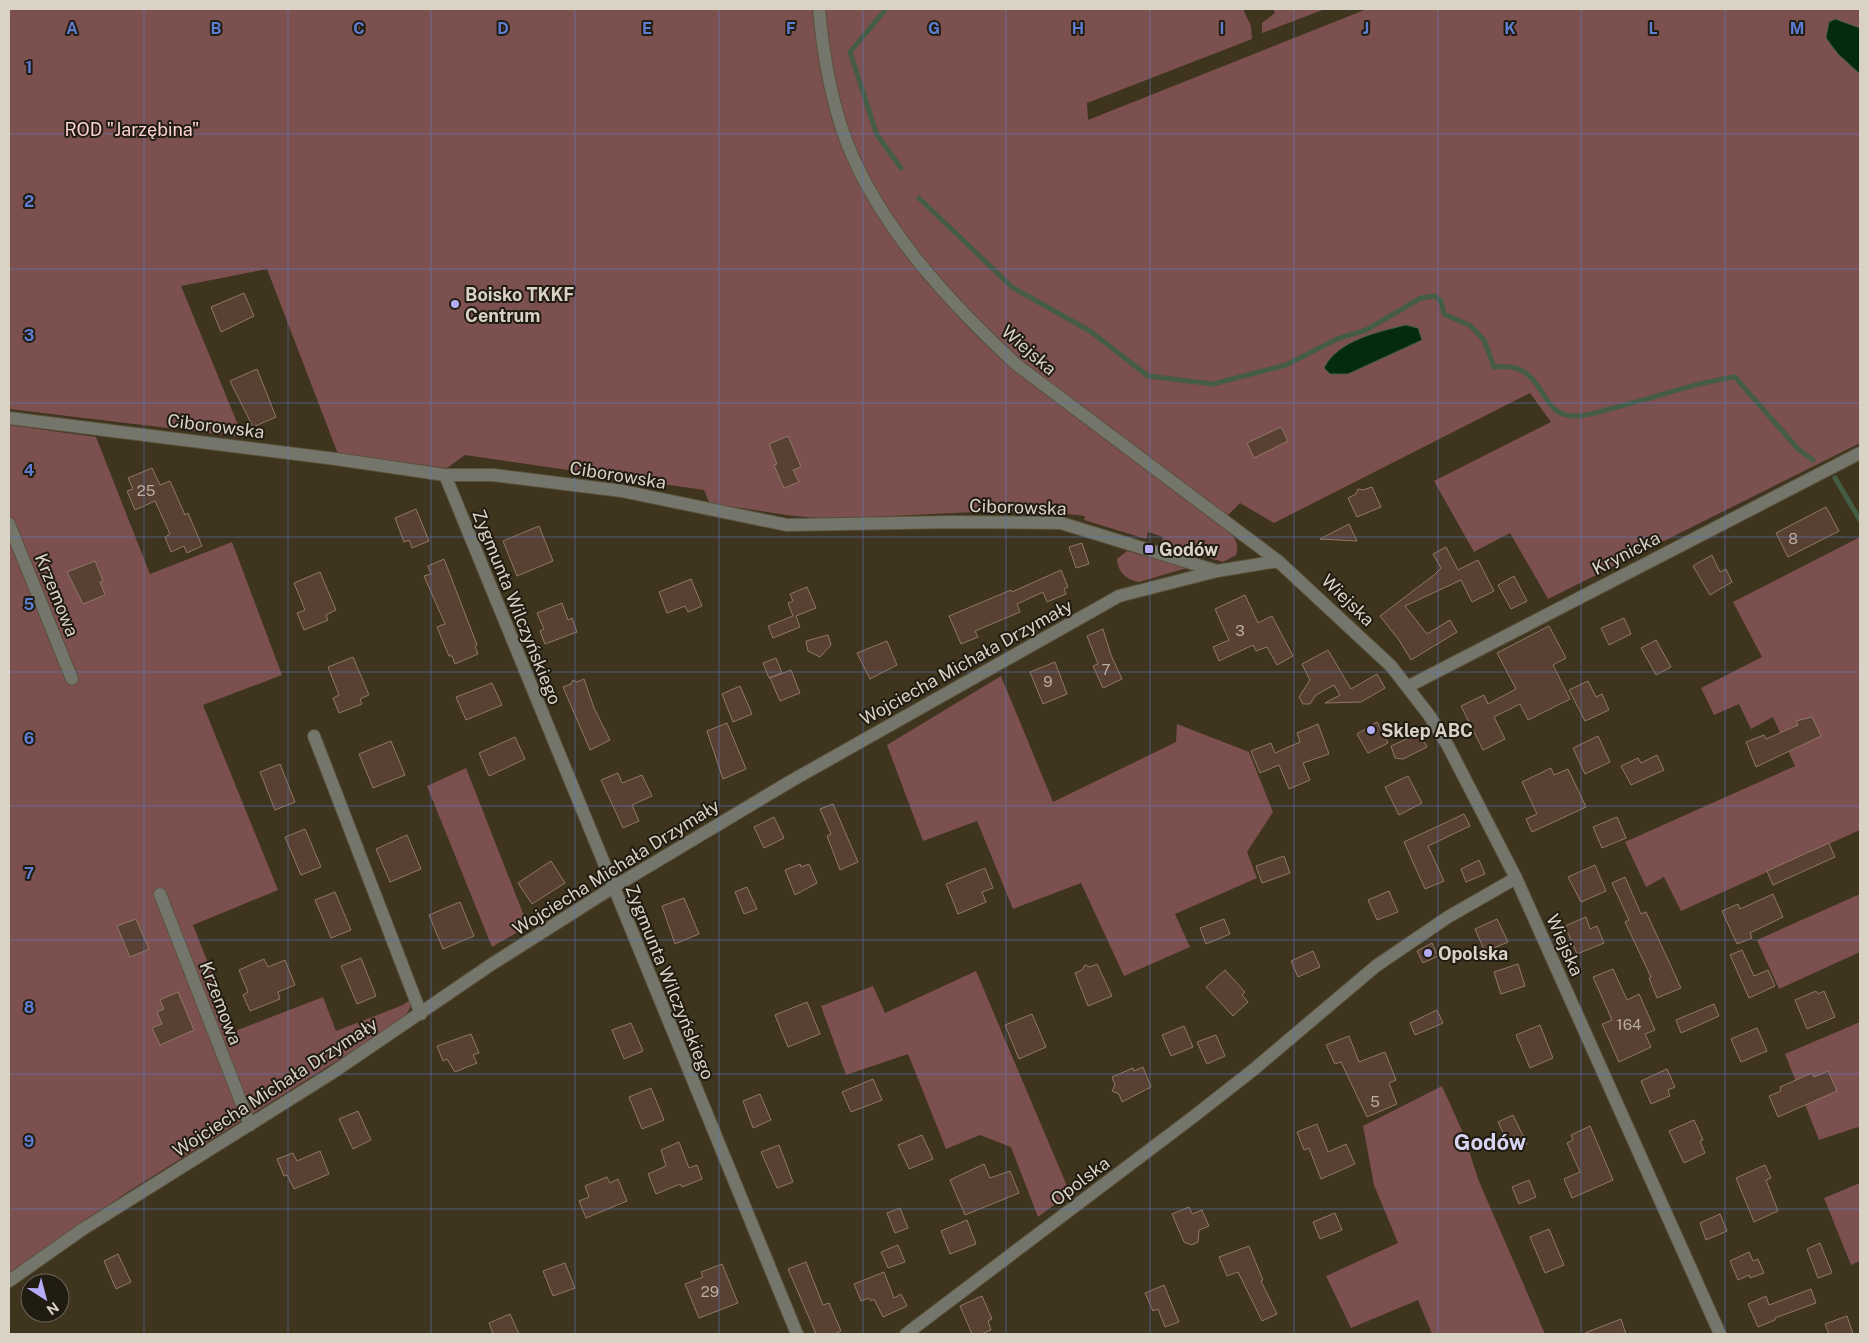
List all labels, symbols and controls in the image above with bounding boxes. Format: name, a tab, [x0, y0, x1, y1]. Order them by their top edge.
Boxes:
text: A	[66, 19, 78, 38]
text: B	[211, 19, 222, 38]
text: C	[353, 19, 365, 38]
text: D	[497, 19, 509, 38]
text: E	[642, 19, 652, 38]
text: F	[786, 19, 796, 38]
text: G	[928, 19, 940, 38]
text: H	[1072, 19, 1084, 38]
text: I	[1220, 19, 1224, 38]
text: J	[1363, 19, 1369, 38]
text: K	[1504, 19, 1516, 38]
text: L	[1648, 19, 1658, 38]
text: M	[1790, 19, 1804, 38]
text: 1	[26, 58, 32, 77]
park label: ROD "Jarzębina"	[65, 119, 199, 140]
text: 2	[24, 192, 34, 211]
place label: Boisko TKKF Centrum	[465, 284, 574, 326]
marker: Boisko TKKF Centrum	[449, 298, 461, 310]
street label: Wiejska	[997, 321, 1061, 379]
text: 3	[24, 326, 34, 345]
street label: Ciborowska	[166, 410, 266, 442]
street label: Ciborowska	[568, 457, 668, 493]
text: 4	[24, 461, 35, 480]
house number: 25	[137, 482, 155, 499]
street label: Ciborowska	[969, 495, 1067, 519]
street label: Zygmunta Wilczyńskiego	[468, 506, 566, 708]
street label: Krynicka	[1588, 527, 1664, 579]
house number: 8	[1788, 530, 1798, 547]
place label: Godów	[1159, 539, 1218, 560]
marker: Godów	[1143, 543, 1155, 555]
street label: Krzemowa	[31, 550, 83, 640]
street label: Wiejska	[1317, 570, 1379, 630]
text: 5	[24, 595, 35, 614]
street label: Wojciecha Michała Drzymały	[856, 595, 1076, 729]
house number: 3	[1235, 622, 1245, 639]
house number: 7	[1101, 661, 1111, 678]
house number: 9	[1043, 673, 1053, 690]
place label: Sklep ABC	[1381, 720, 1473, 741]
marker: Sklep ABC	[1365, 724, 1377, 736]
text: 6	[24, 729, 34, 748]
street label: Wojciecha Michała Drzymały	[509, 794, 723, 939]
text: 7	[24, 864, 34, 883]
street label: Zygmunta Wilczyńskiego	[621, 881, 719, 1083]
street label: Wiejska	[1542, 911, 1588, 979]
place label: Opolska	[1438, 943, 1508, 964]
marker: Opolska	[1422, 947, 1434, 959]
street label: Krzemowa	[195, 958, 247, 1048]
text: 8	[24, 998, 35, 1017]
street label: Wojciecha Michała Drzymały	[169, 1013, 381, 1161]
house number: 164	[1617, 1016, 1641, 1033]
house number: 5	[1370, 1093, 1380, 1110]
district label: Godów	[1454, 1129, 1527, 1155]
text: 9	[24, 1132, 34, 1151]
street label: Opolska	[1046, 1152, 1114, 1210]
north arrow	[20, 1273, 70, 1323]
house number: 29	[701, 1283, 719, 1300]
text: N	[44, 1299, 62, 1318]

